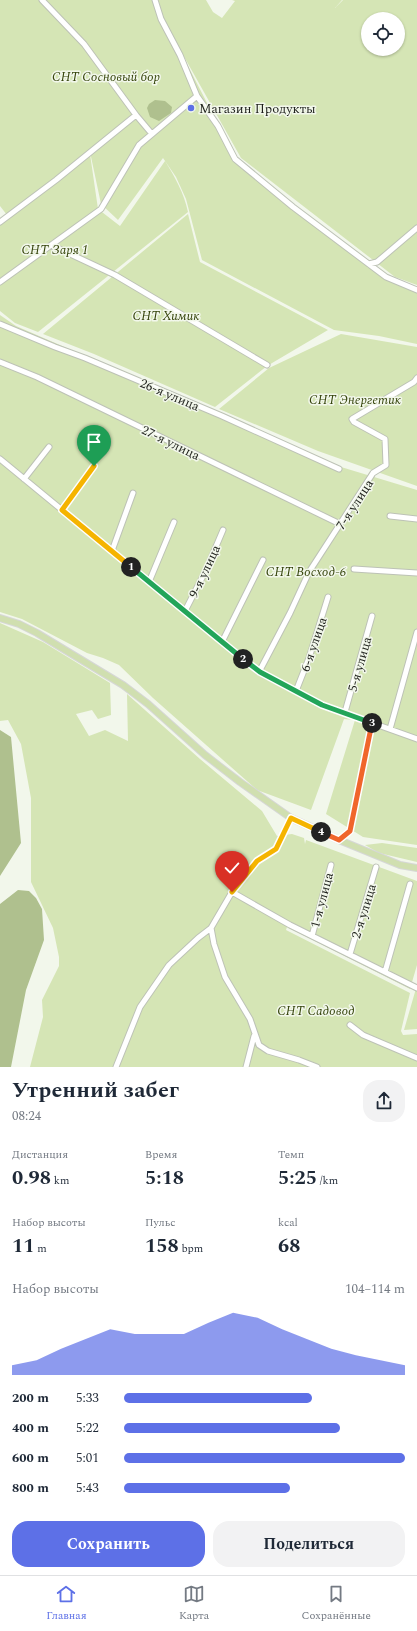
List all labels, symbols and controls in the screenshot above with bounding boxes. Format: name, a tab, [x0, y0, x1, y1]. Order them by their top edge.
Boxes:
map controls	[361, 12, 405, 56]
button: locate	[361, 12, 405, 56]
park label: СНТ Сосновый бор	[52, 67, 160, 87]
place label: Магазин Продукты	[199, 99, 316, 119]
marker: Магазин Продукты	[186, 103, 196, 113]
park label: СНТ Заря 1	[21, 240, 89, 260]
park label: СНТ Химик	[133, 306, 199, 326]
street label: 26-я улица	[137, 373, 203, 417]
park label: СНТ Энергетик	[309, 390, 401, 410]
street label: 27-я улица	[138, 420, 204, 466]
pin	[77, 425, 111, 466]
icon: arrive	[83, 431, 105, 453]
street label: 7-я улица	[331, 475, 379, 534]
street label: 9-я улица	[184, 541, 226, 601]
pin: 1	[121, 557, 141, 577]
text: 1	[128, 558, 134, 575]
park label: СНТ Восход-6	[266, 562, 347, 582]
street label: 6-я улица	[295, 614, 333, 674]
street label: 5-я улица	[343, 634, 378, 694]
pin: 2	[233, 649, 253, 669]
text: 2	[240, 650, 246, 667]
pin: 3	[362, 713, 382, 733]
text: 3	[369, 714, 375, 731]
pin: 4	[311, 822, 331, 842]
text: 4	[318, 823, 324, 840]
pin	[215, 851, 249, 892]
icon: check	[221, 857, 243, 879]
street label: 1-я улица	[305, 870, 339, 930]
street label: 2-я улица	[346, 881, 382, 941]
park label: СНТ Садовод	[277, 1001, 355, 1021]
text: Утренний забег	[12, 1074, 179, 1107]
button: share	[363, 1080, 405, 1122]
text: 08:24	[12, 1106, 41, 1126]
text: Дистанция	[12, 1146, 68, 1163]
text: Время	[145, 1146, 178, 1163]
text: Темп	[278, 1146, 304, 1163]
text: 0.98	[12, 1163, 51, 1193]
text: 5:18	[145, 1163, 184, 1193]
text: 5:25	[278, 1163, 317, 1193]
text: km	[51, 1172, 69, 1189]
text: /km	[317, 1172, 338, 1189]
text: Набор высоты	[12, 1214, 86, 1231]
text: Пульс	[145, 1214, 176, 1231]
text: kcal	[278, 1214, 298, 1231]
text: 11	[12, 1231, 34, 1261]
text: 158	[145, 1231, 179, 1261]
text: 68	[278, 1231, 300, 1261]
text: m	[34, 1240, 47, 1257]
text: bpm	[179, 1240, 203, 1257]
text: Набор высоты	[12, 1279, 99, 1299]
text: 104–114 m	[345, 1279, 405, 1299]
text: 200 m	[12, 1388, 49, 1408]
text: 5:33	[76, 1388, 99, 1408]
text: 400 m	[12, 1418, 49, 1438]
text: 5:22	[76, 1418, 99, 1438]
text: 600 m	[12, 1448, 49, 1468]
text: 5:01	[76, 1448, 99, 1468]
text: 800 m	[12, 1478, 49, 1498]
text: 5:43	[76, 1478, 99, 1498]
button: Сохранить	[12, 1521, 205, 1567]
button: Поделиться	[213, 1521, 405, 1567]
tab: Главная	[46, 1583, 87, 1624]
tab: Карта	[179, 1583, 209, 1624]
tab: Сохранённые	[302, 1583, 371, 1624]

